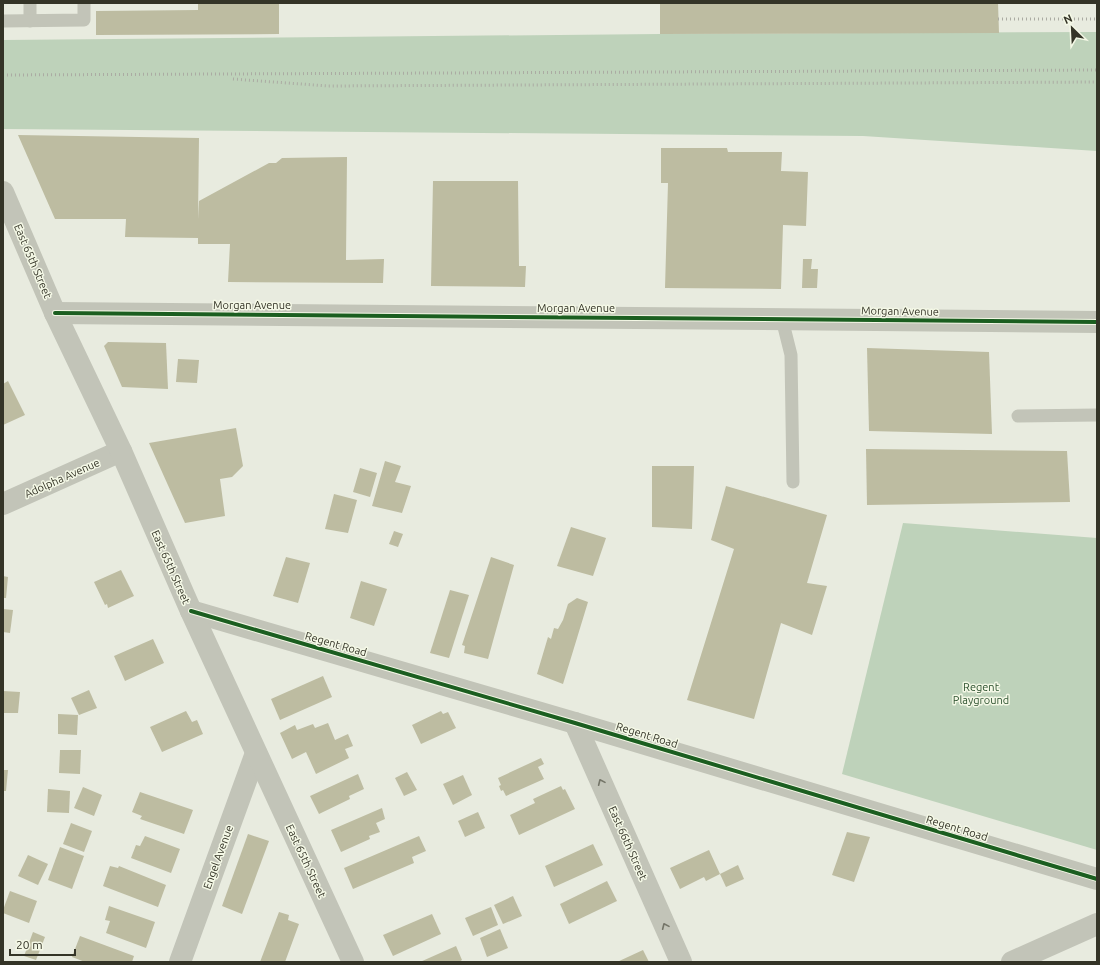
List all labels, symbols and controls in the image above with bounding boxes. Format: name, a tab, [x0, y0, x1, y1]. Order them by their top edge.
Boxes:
north arrow	[1052, 8, 1092, 48]
text: N	[1062, 12, 1074, 26]
street label: East 65th Street	[12, 222, 54, 301]
street label: Morgan Avenue	[213, 299, 291, 311]
street label: Morgan Avenue	[537, 302, 615, 314]
street label: Morgan Avenue	[861, 304, 939, 318]
street label: Adolpha Avenue	[23, 456, 101, 500]
street label: East 65th Street	[149, 528, 193, 606]
street label: Regent Road	[304, 629, 368, 659]
park label: Regent Playground	[953, 681, 1009, 706]
street label: Regent Road	[615, 720, 679, 750]
one-way arrow	[598, 779, 606, 786]
street label: East 66th Street	[606, 804, 650, 882]
street label: Regent Road	[925, 813, 989, 843]
street label: East 65th Street	[284, 822, 329, 900]
street label: Engel Avenue	[201, 823, 235, 891]
one-way arrow	[662, 923, 670, 931]
scale bar	[10, 931, 75, 957]
text: 20 m	[16, 938, 43, 951]

